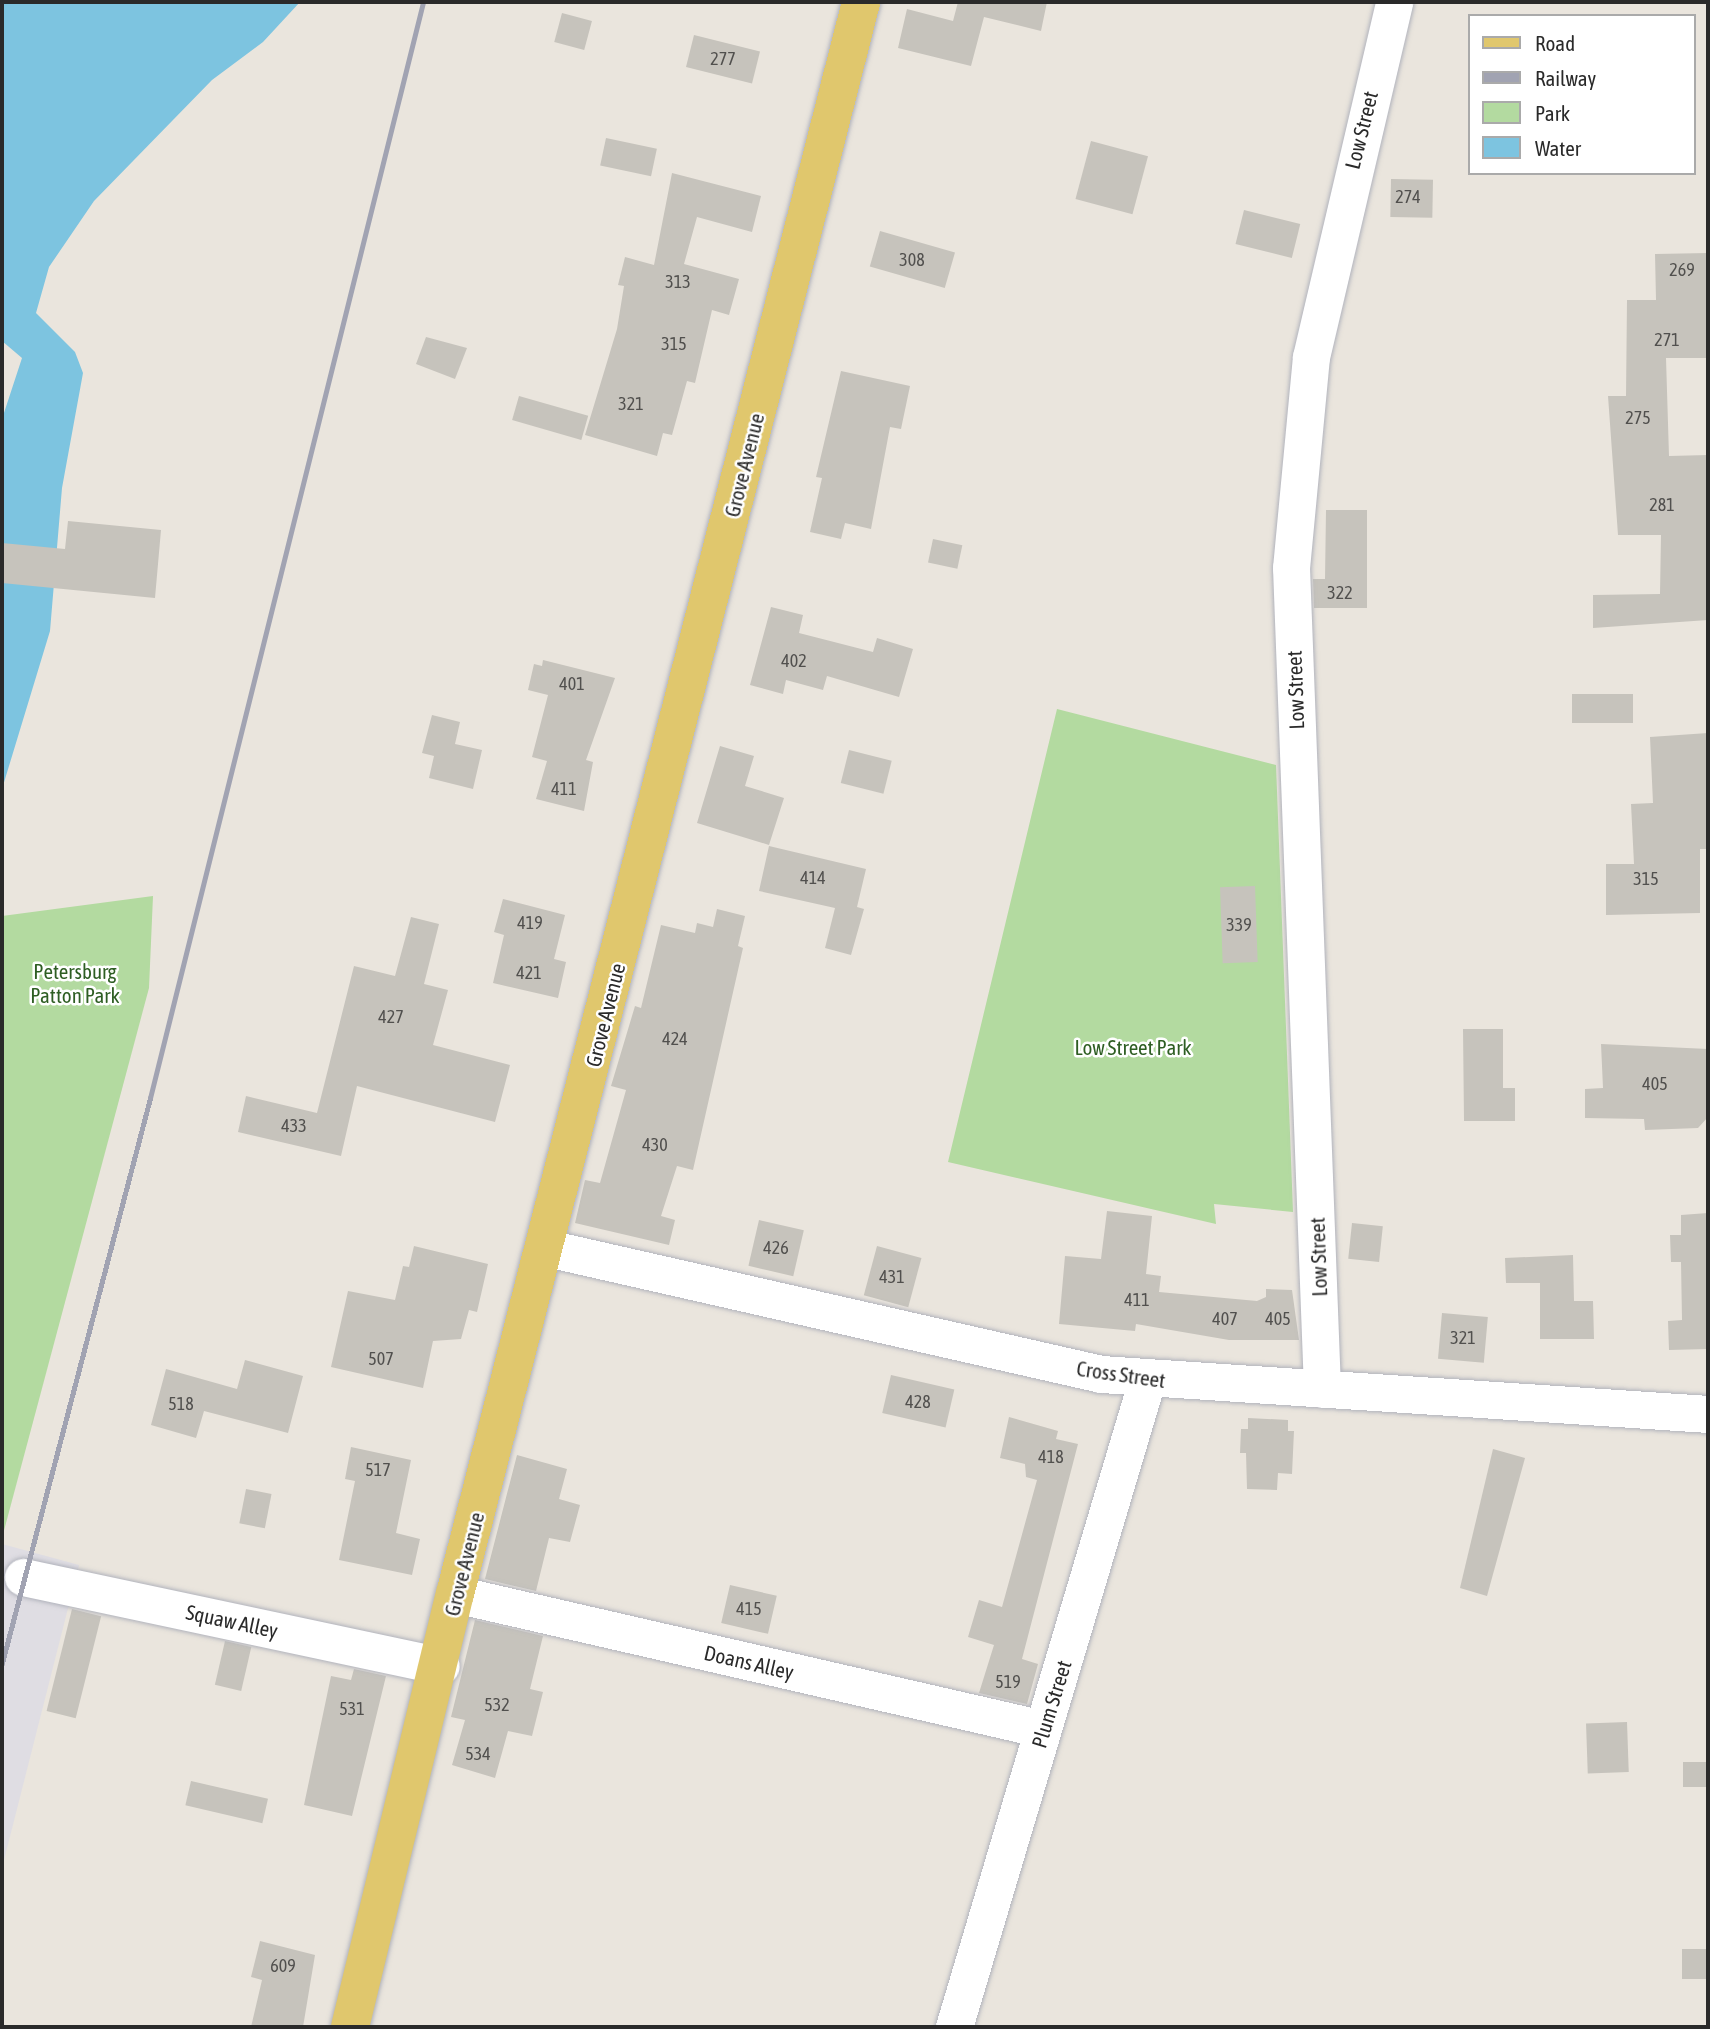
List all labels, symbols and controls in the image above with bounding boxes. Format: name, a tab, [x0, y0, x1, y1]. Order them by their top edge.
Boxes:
legend	[1468, 14, 1696, 175]
text: Road	[1535, 31, 1575, 55]
house number: 277	[710, 48, 736, 70]
text: Railway	[1535, 66, 1596, 90]
street label: Low Street	[1339, 88, 1383, 172]
text: Park	[1535, 101, 1570, 125]
text: Water	[1535, 136, 1581, 160]
house number: 274	[1395, 186, 1421, 208]
house number: 308	[899, 249, 925, 271]
house number: 269	[1669, 259, 1695, 281]
house number: 313	[665, 271, 691, 293]
house number: 271	[1654, 329, 1680, 351]
house number: 315	[661, 333, 687, 355]
house number: 321	[618, 393, 644, 415]
house number: 275	[1625, 407, 1651, 429]
street label: Grove Avenue	[719, 411, 769, 519]
house number: 281	[1649, 494, 1675, 516]
house number: 322	[1327, 582, 1353, 604]
house number: 402	[781, 650, 807, 672]
street label: Low Street	[1281, 650, 1309, 730]
house number: 401	[559, 673, 585, 695]
house number: 411	[551, 778, 577, 800]
house number: 414	[800, 867, 826, 889]
house number: 315	[1633, 868, 1659, 890]
house number: 419	[517, 912, 543, 934]
house number: 339	[1226, 914, 1252, 936]
park label: Petersburg Patton Park	[30, 958, 120, 1008]
street label: Grove Avenue	[580, 961, 630, 1069]
house number: 421	[516, 962, 542, 984]
house number: 427	[378, 1006, 404, 1028]
house number: 424	[662, 1028, 688, 1050]
park label: Low Street Park	[1074, 1034, 1192, 1060]
house number: 405	[1642, 1073, 1668, 1095]
house number: 433	[281, 1115, 307, 1137]
house number: 430	[642, 1134, 668, 1156]
street label: Low Street	[1304, 1217, 1332, 1297]
house number: 426	[763, 1237, 789, 1259]
house number: 431	[879, 1266, 905, 1288]
house number: 411	[1124, 1289, 1150, 1311]
house number: 407	[1212, 1308, 1238, 1330]
house number: 405	[1265, 1308, 1291, 1330]
house number: 321	[1450, 1327, 1476, 1349]
house number: 507	[368, 1348, 394, 1370]
street label: Cross Street	[1075, 1355, 1167, 1393]
house number: 428	[905, 1391, 931, 1413]
house number: 518	[168, 1393, 194, 1415]
house number: 418	[1038, 1446, 1064, 1468]
house number: 517	[365, 1459, 391, 1481]
street label: Grove Avenue	[439, 1510, 489, 1618]
house number: 415	[736, 1598, 762, 1620]
street label: Squaw Alley	[184, 1599, 280, 1643]
street label: Doans Alley	[702, 1639, 796, 1685]
street label: Plum Street	[1026, 1657, 1076, 1751]
house number: 519	[995, 1671, 1021, 1693]
house number: 532	[484, 1694, 510, 1716]
house number: 531	[339, 1698, 365, 1720]
house number: 534	[465, 1743, 491, 1765]
house number: 609	[270, 1955, 296, 1977]

